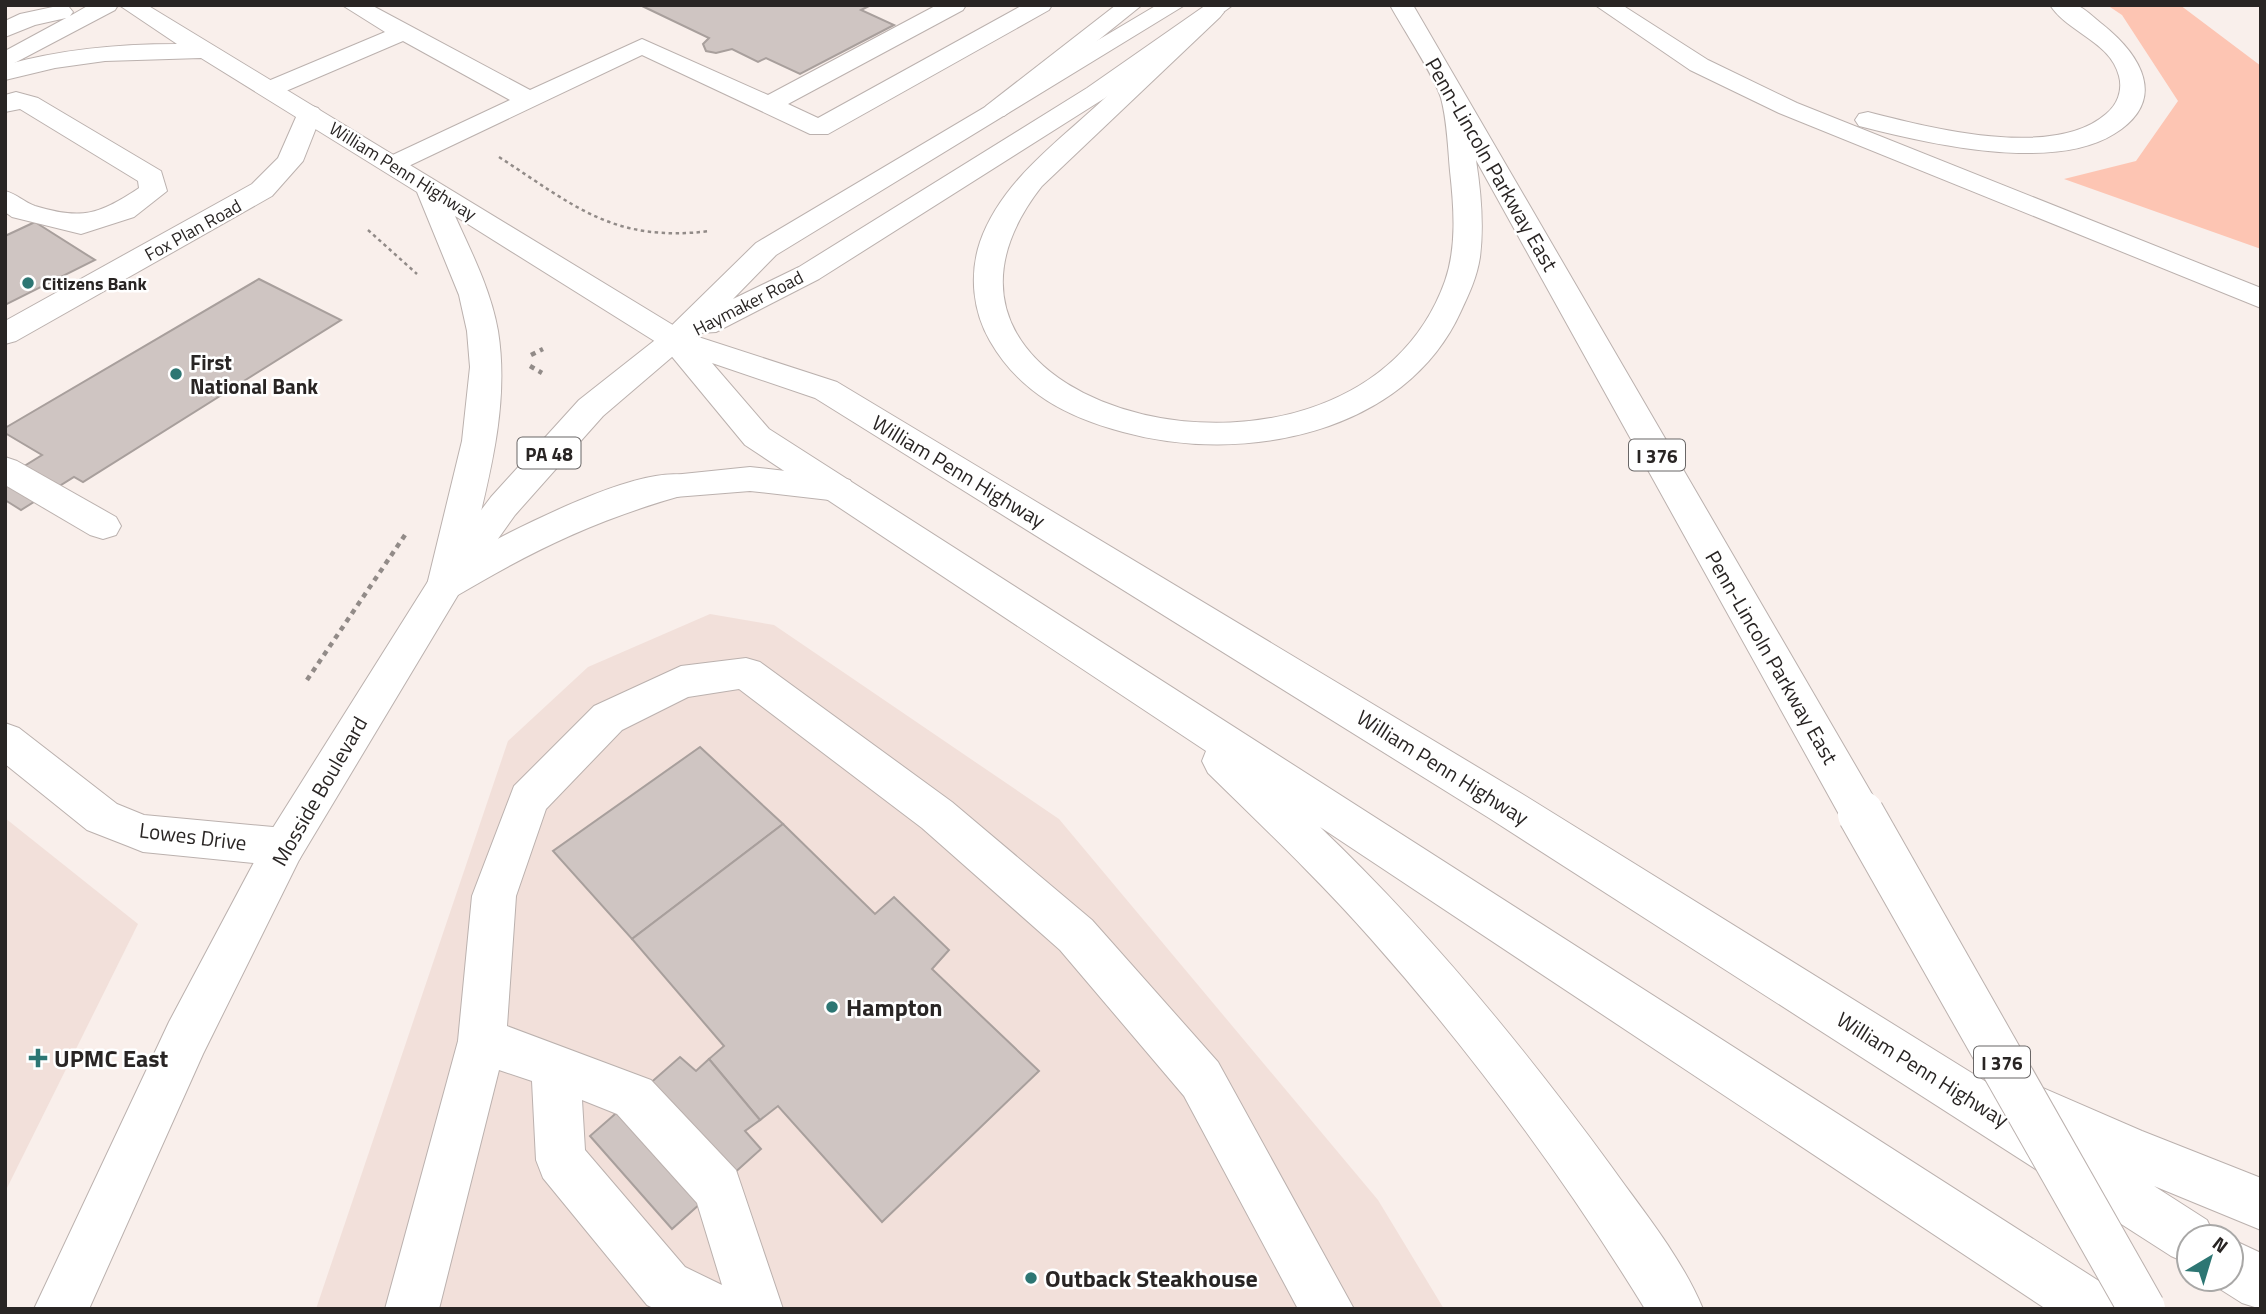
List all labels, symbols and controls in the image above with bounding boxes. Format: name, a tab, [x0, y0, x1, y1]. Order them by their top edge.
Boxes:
street label: Penn-Lincoln Parkway East	[1418, 51, 1567, 277]
street label: William Penn Highway	[324, 115, 482, 227]
street label: Fox Plan Road	[140, 192, 246, 268]
street label: Haymaker Road	[688, 264, 808, 342]
place label: Citizens Bank	[42, 270, 147, 297]
marker: Citizens Bank	[20, 275, 36, 291]
place label: First National Bank	[190, 346, 318, 402]
marker: First National Bank	[168, 366, 184, 382]
street label: William Penn Highway	[866, 406, 1052, 536]
road number: PA 48	[518, 437, 580, 468]
road number: I 376	[1629, 440, 1685, 470]
street label: Penn-Lincoln Parkway East	[1698, 544, 1847, 770]
street label: William Penn Highway	[1351, 701, 1535, 833]
street label: Mosside Boulevard	[263, 710, 375, 872]
street label: Lowes Drive	[138, 814, 248, 858]
place label: Hampton	[846, 989, 942, 1025]
marker: Hampton	[824, 999, 840, 1015]
street label: William Penn Highway	[1831, 1003, 2015, 1135]
place label: UPMC East	[54, 1040, 169, 1076]
road number: I 376	[1974, 1046, 2030, 1078]
marker: UPMC East	[28, 1048, 48, 1068]
north arrow	[2175, 1223, 2245, 1293]
text: N	[2207, 1229, 2235, 1260]
place label: Outback Steakhouse	[1045, 1260, 1258, 1296]
marker: Outback Steakhouse	[1023, 1270, 1039, 1286]

